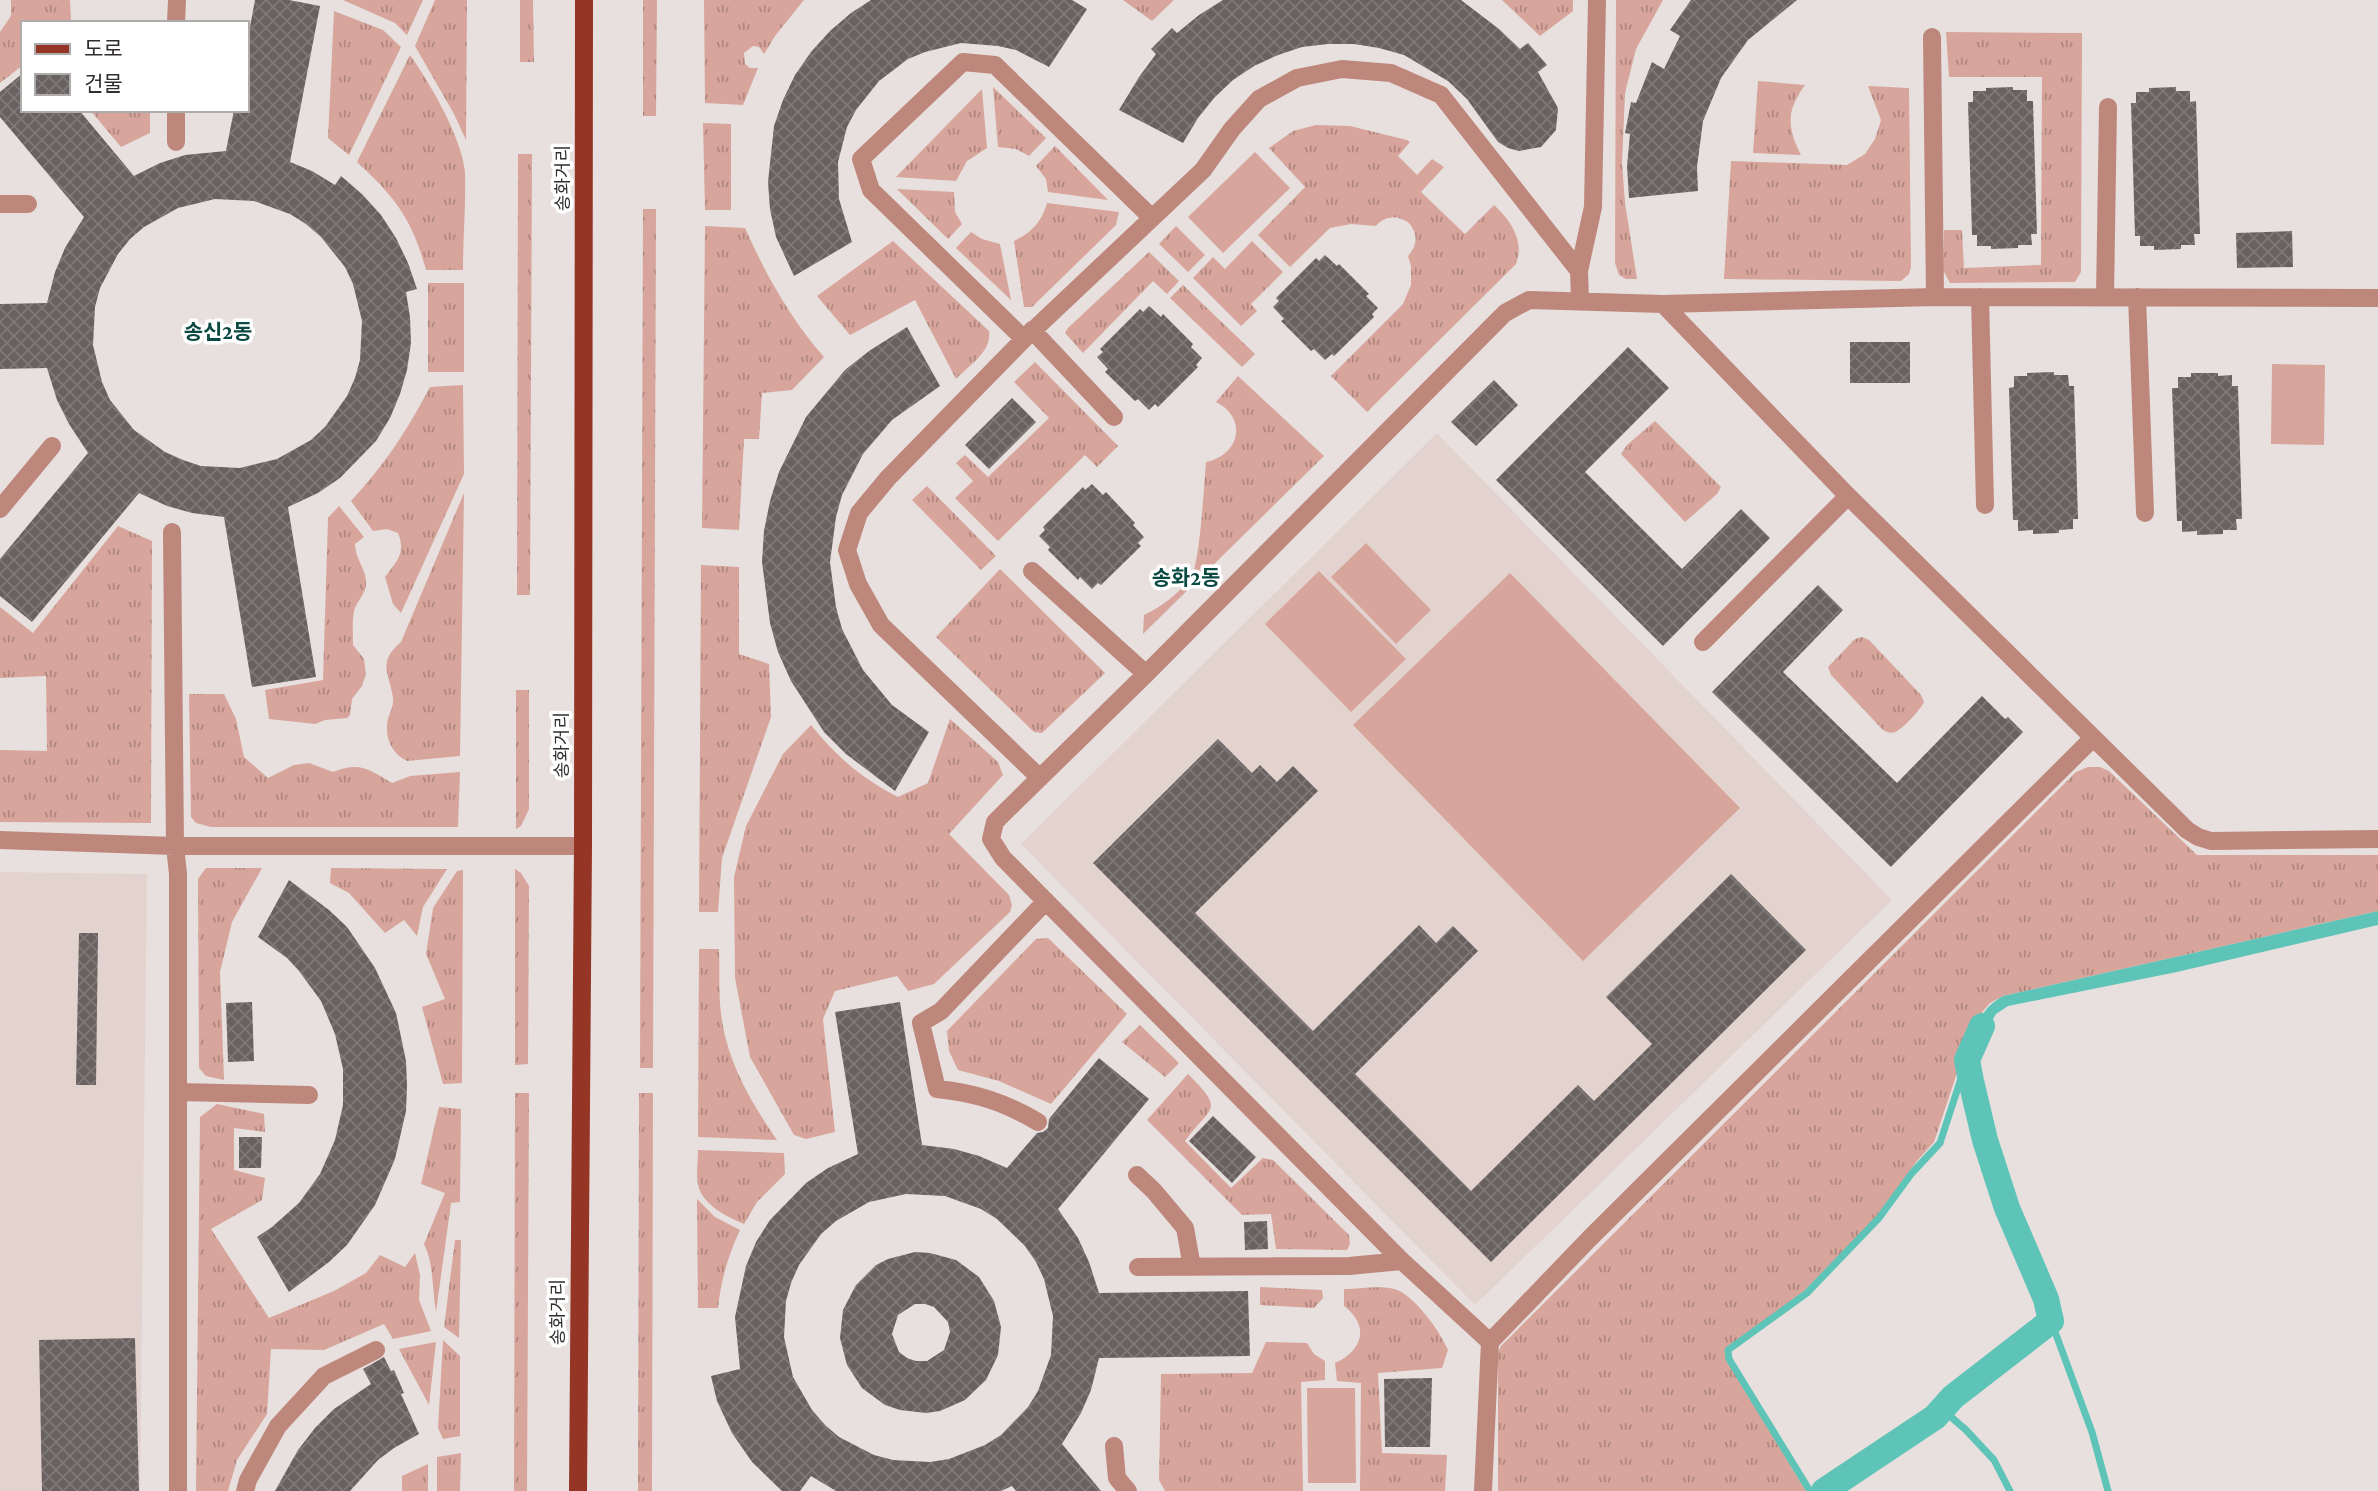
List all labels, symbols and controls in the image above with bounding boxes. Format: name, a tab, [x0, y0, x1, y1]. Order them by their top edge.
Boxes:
legend	[21, 21, 248, 112]
text: 도로	[84, 37, 123, 61]
text: 건물	[84, 72, 123, 96]
street label: 송화거리	[553, 145, 573, 211]
district label: 송신2동	[184, 320, 252, 344]
district label: 송화2동	[1152, 566, 1220, 590]
street label: 송화거리	[552, 712, 572, 778]
street label: 송화거리	[548, 1279, 568, 1345]

